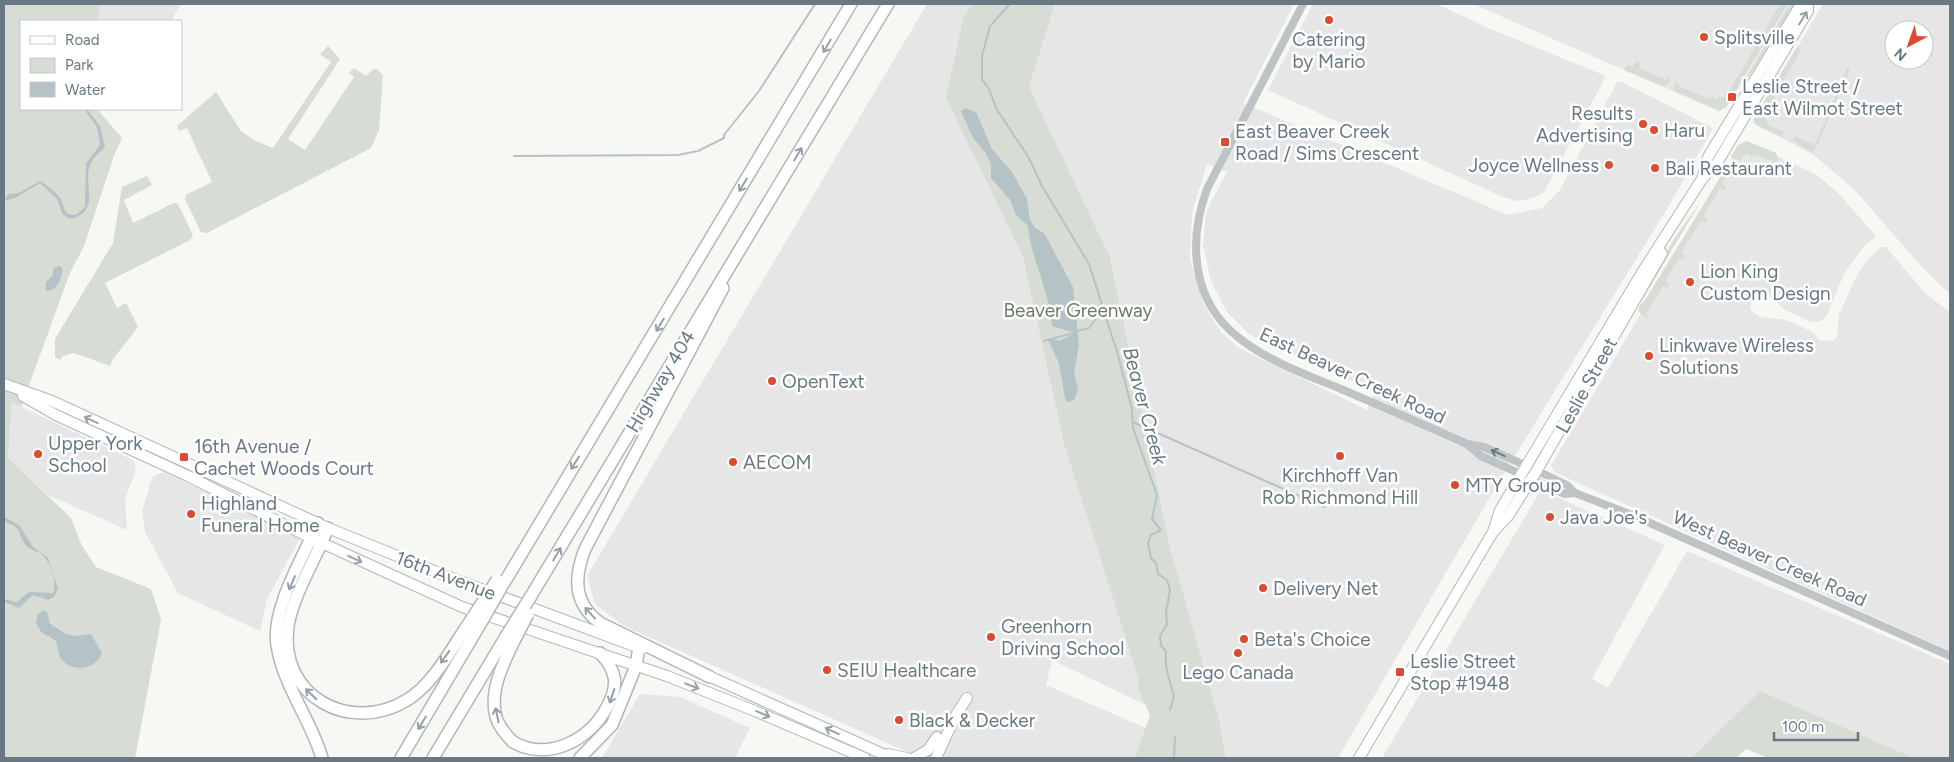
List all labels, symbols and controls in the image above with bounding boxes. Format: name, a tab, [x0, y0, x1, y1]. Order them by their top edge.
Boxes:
one-way arrow	[1799, 12, 1809, 26]
marker: Catering by Mario	[1323, 14, 1335, 26]
legend	[20, 20, 182, 110]
north arrow	[1884, 20, 1934, 70]
place label: Splitsville	[1714, 26, 1795, 49]
place label: Catering by Mario	[1292, 28, 1366, 73]
text: Road	[65, 31, 100, 49]
marker: Splitsville	[1698, 31, 1710, 43]
one-way arrow	[821, 38, 831, 52]
text: N	[1891, 44, 1910, 64]
text: Park	[65, 56, 94, 74]
place label: Leslie Street / East Wilmot Street	[1742, 75, 1903, 120]
text: Water	[65, 81, 105, 99]
marker: Leslie Street / East Wilmot Street	[1726, 91, 1738, 103]
place label: Results Advertising	[1536, 102, 1633, 147]
marker: Results Advertising	[1637, 118, 1649, 130]
place label: Haru	[1664, 119, 1705, 142]
place label: East Beaver Creek Road / Sims Crescent	[1235, 120, 1419, 165]
marker: Haru	[1648, 124, 1660, 136]
marker: East Beaver Creek Road / Sims Crescent	[1219, 136, 1231, 148]
one-way arrow	[793, 147, 803, 161]
place label: Joyce Wellness	[1468, 154, 1599, 177]
place label: Bali Restaurant	[1665, 157, 1792, 180]
marker: Joyce Wellness	[1603, 159, 1615, 171]
marker: Bali Restaurant	[1649, 162, 1661, 174]
one-way arrow	[738, 178, 748, 192]
place label: Lion King Custom Design	[1700, 260, 1831, 305]
marker: Lion King Custom Design	[1684, 276, 1696, 288]
park label: Beaver Greenway	[1004, 299, 1152, 322]
one-way arrow	[654, 317, 664, 331]
street label: East Beaver Creek Road	[1256, 322, 1450, 429]
street label: Highway 404	[621, 326, 700, 436]
street label: Leslie Street	[1551, 333, 1622, 437]
place label: Linkwave Wireless Solutions	[1659, 334, 1814, 379]
water label: Beaver Creek	[1118, 345, 1173, 469]
marker: Linkwave Wireless Solutions	[1643, 350, 1655, 362]
place label: OpenText	[782, 370, 865, 393]
marker: OpenText	[766, 375, 778, 387]
one-way arrow	[84, 414, 99, 424]
place label: Upper York School	[48, 432, 143, 477]
place label: 16th Avenue / Cachet Woods Court	[194, 435, 374, 480]
marker: Upper York School	[32, 448, 44, 460]
one-way arrow	[1491, 448, 1506, 458]
marker: Kirchhoff Van Rob Richmond Hill	[1334, 450, 1346, 462]
marker: 16th Avenue / Cachet Woods Court	[178, 451, 190, 463]
place label: AECOM	[743, 451, 812, 474]
one-way arrow	[569, 456, 579, 470]
marker: AECOM	[727, 456, 739, 468]
place label: Kirchhoff Van Rob Richmond Hill	[1262, 464, 1418, 509]
place label: MTY Group	[1465, 474, 1561, 497]
marker: MTY Group	[1449, 479, 1461, 491]
place label: Highland Funeral Home	[201, 492, 320, 537]
street label: West Beaver Creek Road	[1669, 505, 1870, 612]
place label: Java Joe's	[1560, 506, 1647, 529]
marker: Highland Funeral Home	[185, 508, 197, 520]
marker: Java Joe's	[1544, 511, 1556, 523]
street label: 16th Avenue	[393, 546, 499, 605]
one-way arrow	[552, 548, 562, 562]
one-way arrow	[347, 555, 362, 564]
one-way arrow	[286, 575, 296, 590]
place label: Delivery Net	[1273, 577, 1378, 600]
marker: Delivery Net	[1257, 582, 1269, 594]
one-way arrow	[584, 607, 596, 620]
place label: Greenhorn Driving School	[1001, 615, 1124, 660]
place label: Beta's Choice	[1254, 628, 1371, 651]
marker: Greenhorn Driving School	[985, 631, 997, 643]
marker: Beta's Choice	[1238, 633, 1250, 645]
marker: Lego Canada	[1232, 647, 1244, 659]
one-way arrow	[440, 650, 450, 664]
place label: Leslie Street Stop #1948	[1410, 650, 1516, 695]
place label: SEIU Healthcare	[837, 659, 976, 682]
place label: Lego Canada	[1182, 661, 1294, 684]
marker: SEIU Healthcare	[821, 664, 833, 676]
marker: Leslie Street Stop #1948	[1394, 666, 1406, 678]
one-way arrow	[684, 682, 699, 691]
one-way arrow	[304, 688, 317, 700]
one-way arrow	[606, 688, 616, 704]
one-way arrow	[492, 707, 501, 723]
place label: Black & Decker	[909, 709, 1036, 732]
one-way arrow	[755, 710, 770, 719]
scale bar	[1774, 710, 1858, 742]
marker: Black & Decker	[893, 714, 905, 726]
one-way arrow	[417, 716, 427, 730]
text: 100 m	[1782, 718, 1824, 736]
one-way arrow	[825, 725, 840, 735]

